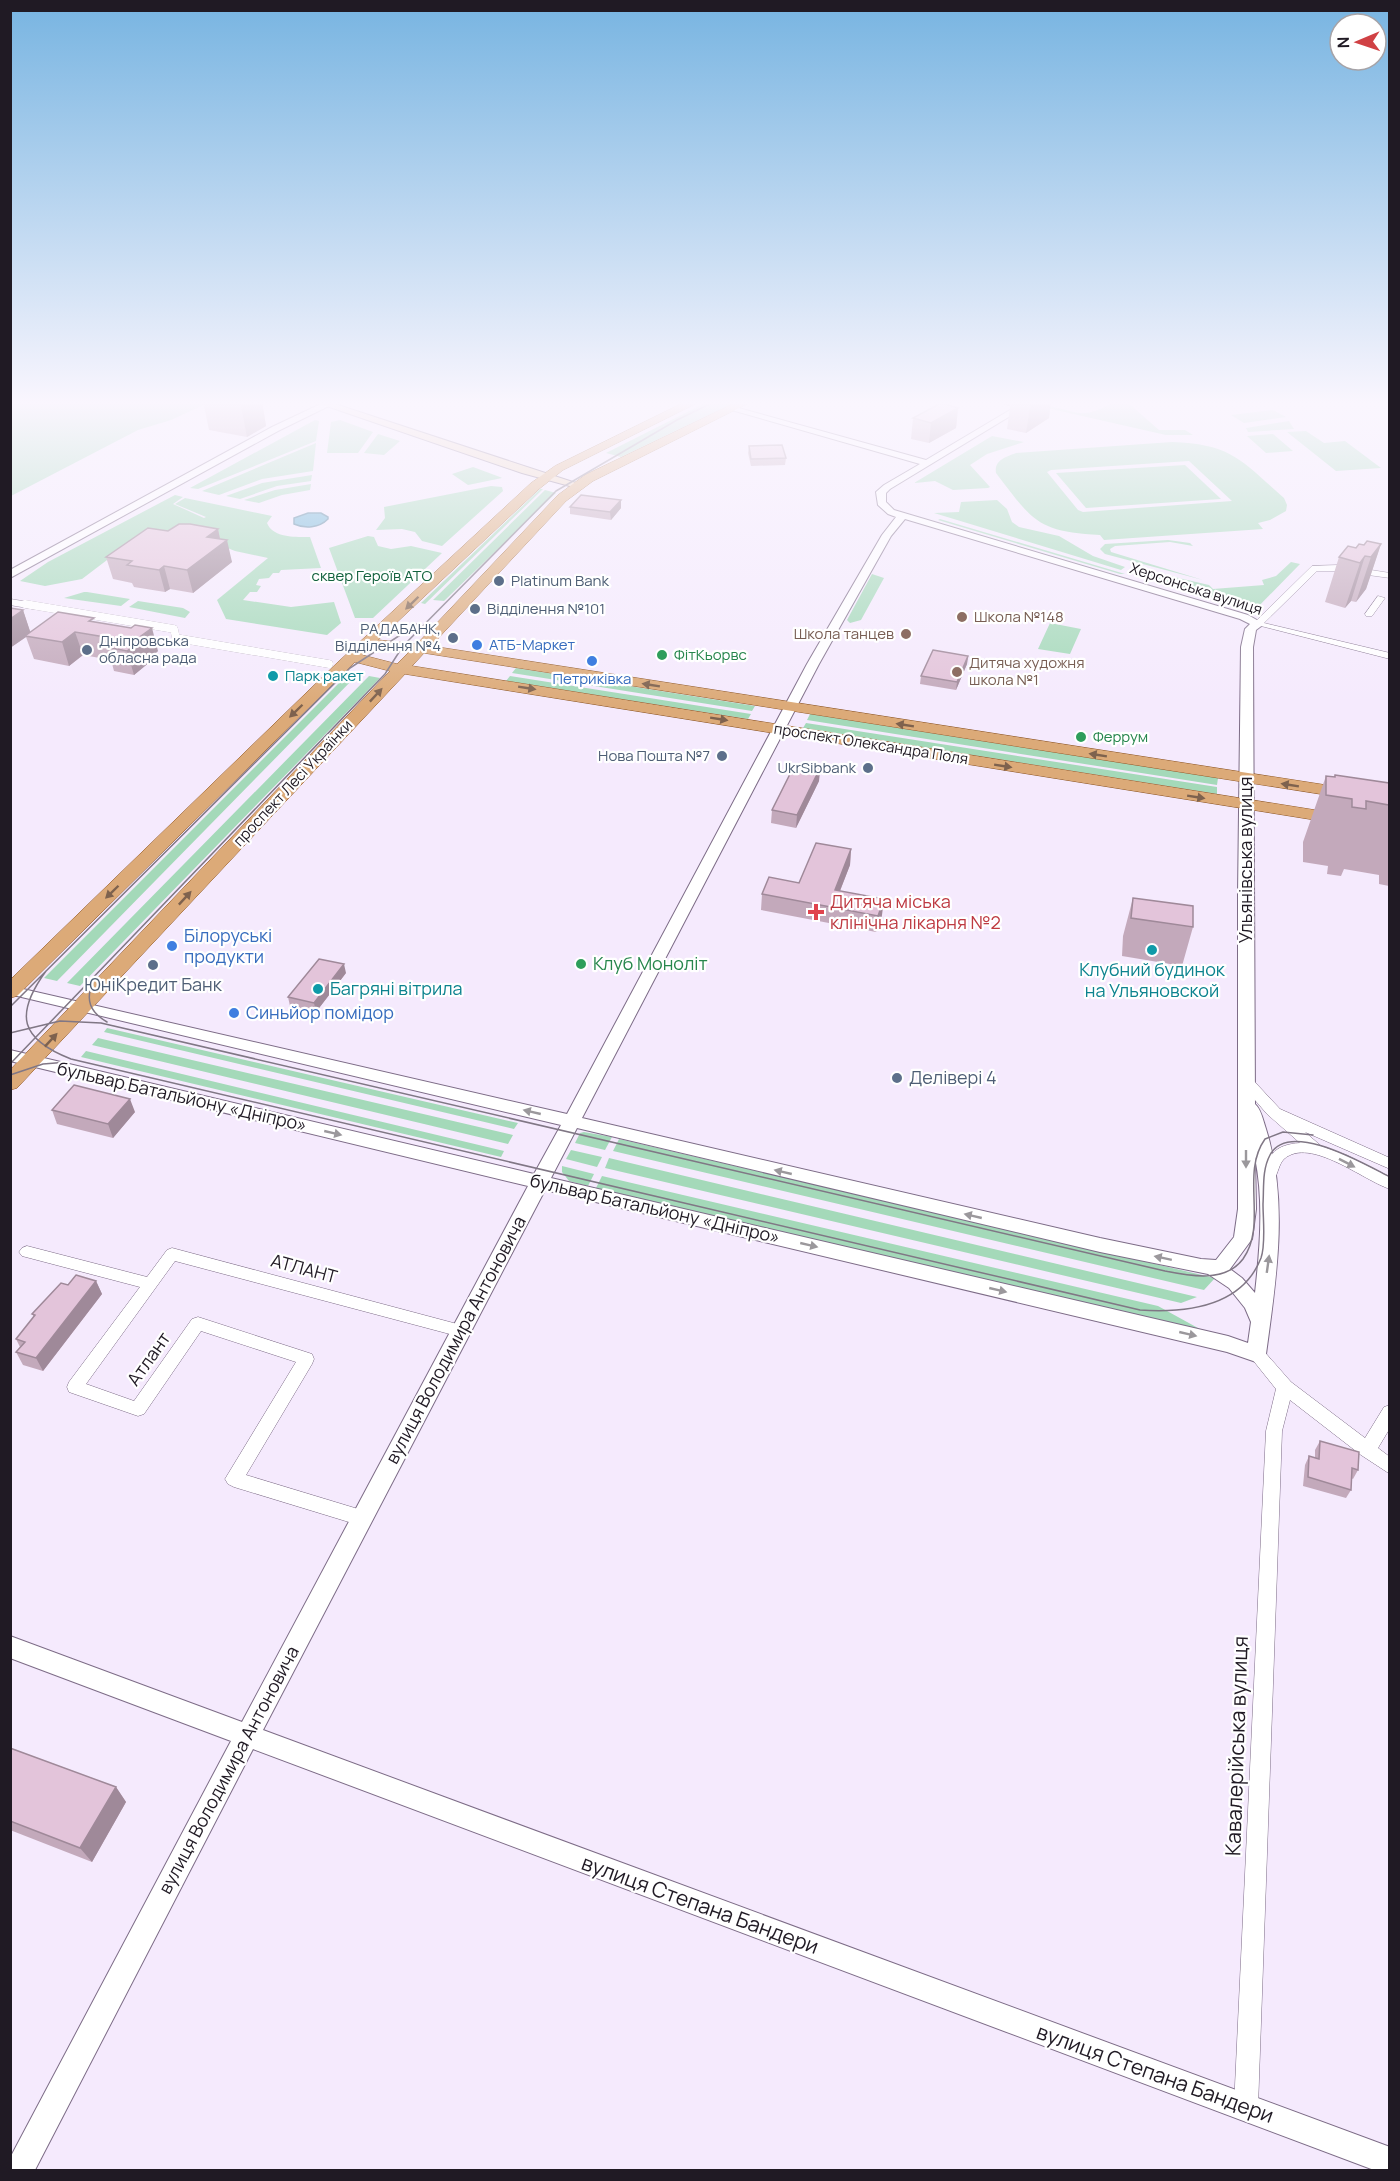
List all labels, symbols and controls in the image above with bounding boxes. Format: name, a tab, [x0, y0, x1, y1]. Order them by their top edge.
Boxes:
north arrow	[1328, 12, 1388, 72]
text: N	[1332, 36, 1354, 49]
street label: Херсонська вулиця	[1127, 557, 1265, 620]
park label: сквер Героїв АТО	[312, 565, 433, 586]
place label: Platinum Bank	[511, 570, 609, 591]
marker: Platinum Bank	[492, 574, 506, 588]
one-way arrow	[405, 595, 419, 609]
place label: Відділення №101	[487, 598, 605, 619]
marker: Відділення №101	[468, 602, 482, 616]
place label: Школа №148	[974, 606, 1064, 627]
marker: Школа №148	[955, 610, 969, 624]
place label: РАДАБАНК, Відділення №4	[335, 618, 441, 656]
place label: Школа танцев	[794, 623, 894, 644]
marker: Школа танцев	[899, 627, 913, 641]
place label: Дніпровська обласна рада	[99, 630, 197, 668]
marker: РАДАБАНК, Відділення №4	[446, 631, 460, 645]
place label: АТБ-Маркет	[489, 634, 576, 655]
marker: АТБ-Маркет	[470, 638, 484, 652]
marker: Дніпровська обласна рада	[80, 643, 94, 657]
place label: ФiтКьорвс	[674, 644, 747, 665]
marker: ФiтКьорвс	[655, 648, 669, 662]
place label: Дитяча художня школа №1	[969, 652, 1085, 690]
marker: Петриківка	[585, 654, 599, 668]
place label: Парк ракет	[285, 665, 364, 686]
marker: Дитяча художня школа №1	[950, 665, 964, 679]
place label: Петриківка	[553, 668, 631, 689]
marker: Парк ракет	[266, 669, 280, 683]
one-way arrow	[641, 680, 660, 689]
one-way arrow	[517, 684, 536, 693]
one-way arrow	[369, 688, 383, 703]
one-way arrow	[290, 704, 304, 718]
street label: проспект Лесі Українки	[228, 715, 357, 851]
one-way arrow	[710, 715, 729, 724]
street label: проспект Олександра Поля	[773, 718, 970, 769]
one-way arrow	[895, 720, 914, 729]
place label: Феррум	[1093, 726, 1148, 747]
marker: Феррум	[1074, 730, 1088, 744]
place label: Нова Пошта №7	[598, 745, 710, 766]
marker: Нова Пошта №7	[715, 749, 729, 763]
one-way arrow	[1088, 750, 1107, 759]
place label: UkrSibbank	[777, 757, 857, 778]
marker: UkrSibbank	[861, 761, 875, 775]
one-way arrow	[994, 761, 1013, 770]
street label: Ульянівська вулиця	[1233, 777, 1257, 943]
one-way arrow	[1281, 780, 1300, 789]
one-way arrow	[1186, 793, 1205, 802]
one-way arrow	[106, 885, 120, 899]
place label: Дитяча міська клінічна лікарня №2	[830, 889, 1001, 934]
one-way arrow	[177, 892, 191, 906]
marker: Дитяча міська клінічна лікарня №2	[807, 903, 825, 921]
place label: Білоруські продукти	[184, 923, 272, 968]
marker: Білоруські продукти	[165, 939, 179, 953]
marker: Клубний будинок на Ульяновской	[1145, 943, 1159, 957]
place label: Клуб Моноліт	[593, 951, 708, 975]
marker: Клуб Моноліт	[574, 957, 588, 971]
place label: Клубний будинок на Ульяновской	[1079, 957, 1226, 1002]
marker: ЮніКредит Банк	[146, 958, 160, 972]
place label: ЮніКредит Банк	[84, 972, 223, 996]
place label: Багряні вітрила	[330, 976, 463, 1000]
marker: Багряні вітрила	[311, 982, 325, 996]
place label: Синьйор помідор	[246, 1000, 394, 1024]
marker: Синьйор помідор	[227, 1006, 241, 1020]
one-way arrow	[44, 1033, 57, 1048]
street label: бульвар Батальйону «Дніпро»	[55, 1056, 310, 1136]
place label: Делівері 4	[909, 1065, 997, 1089]
marker: Делівері 4	[890, 1071, 904, 1085]
one-way arrow	[523, 1106, 541, 1116]
one-way arrow	[324, 1129, 343, 1138]
one-way arrow	[1241, 1149, 1251, 1168]
one-way arrow	[1339, 1158, 1356, 1168]
one-way arrow	[773, 1167, 792, 1176]
street label: бульвар Батальйону «Дніпро»	[528, 1168, 783, 1248]
street label: вулиця Володимира Антоновича	[379, 1211, 531, 1468]
one-way arrow	[963, 1211, 982, 1220]
one-way arrow	[799, 1241, 818, 1251]
street label: АТЛАНТ	[268, 1248, 340, 1288]
one-way arrow	[1154, 1253, 1173, 1262]
one-way arrow	[1264, 1254, 1273, 1273]
one-way arrow	[989, 1285, 1008, 1295]
street label: Атлант	[121, 1327, 175, 1390]
one-way arrow	[1179, 1330, 1198, 1340]
street label: Кавалерійська вулиця	[1218, 1635, 1254, 1857]
street label: вулиця Володимира Антоновича	[152, 1641, 304, 1898]
street label: вулиця Степана Бандери	[578, 1848, 823, 1960]
street label: вулиця Степана Бандери	[1033, 2017, 1278, 2129]

